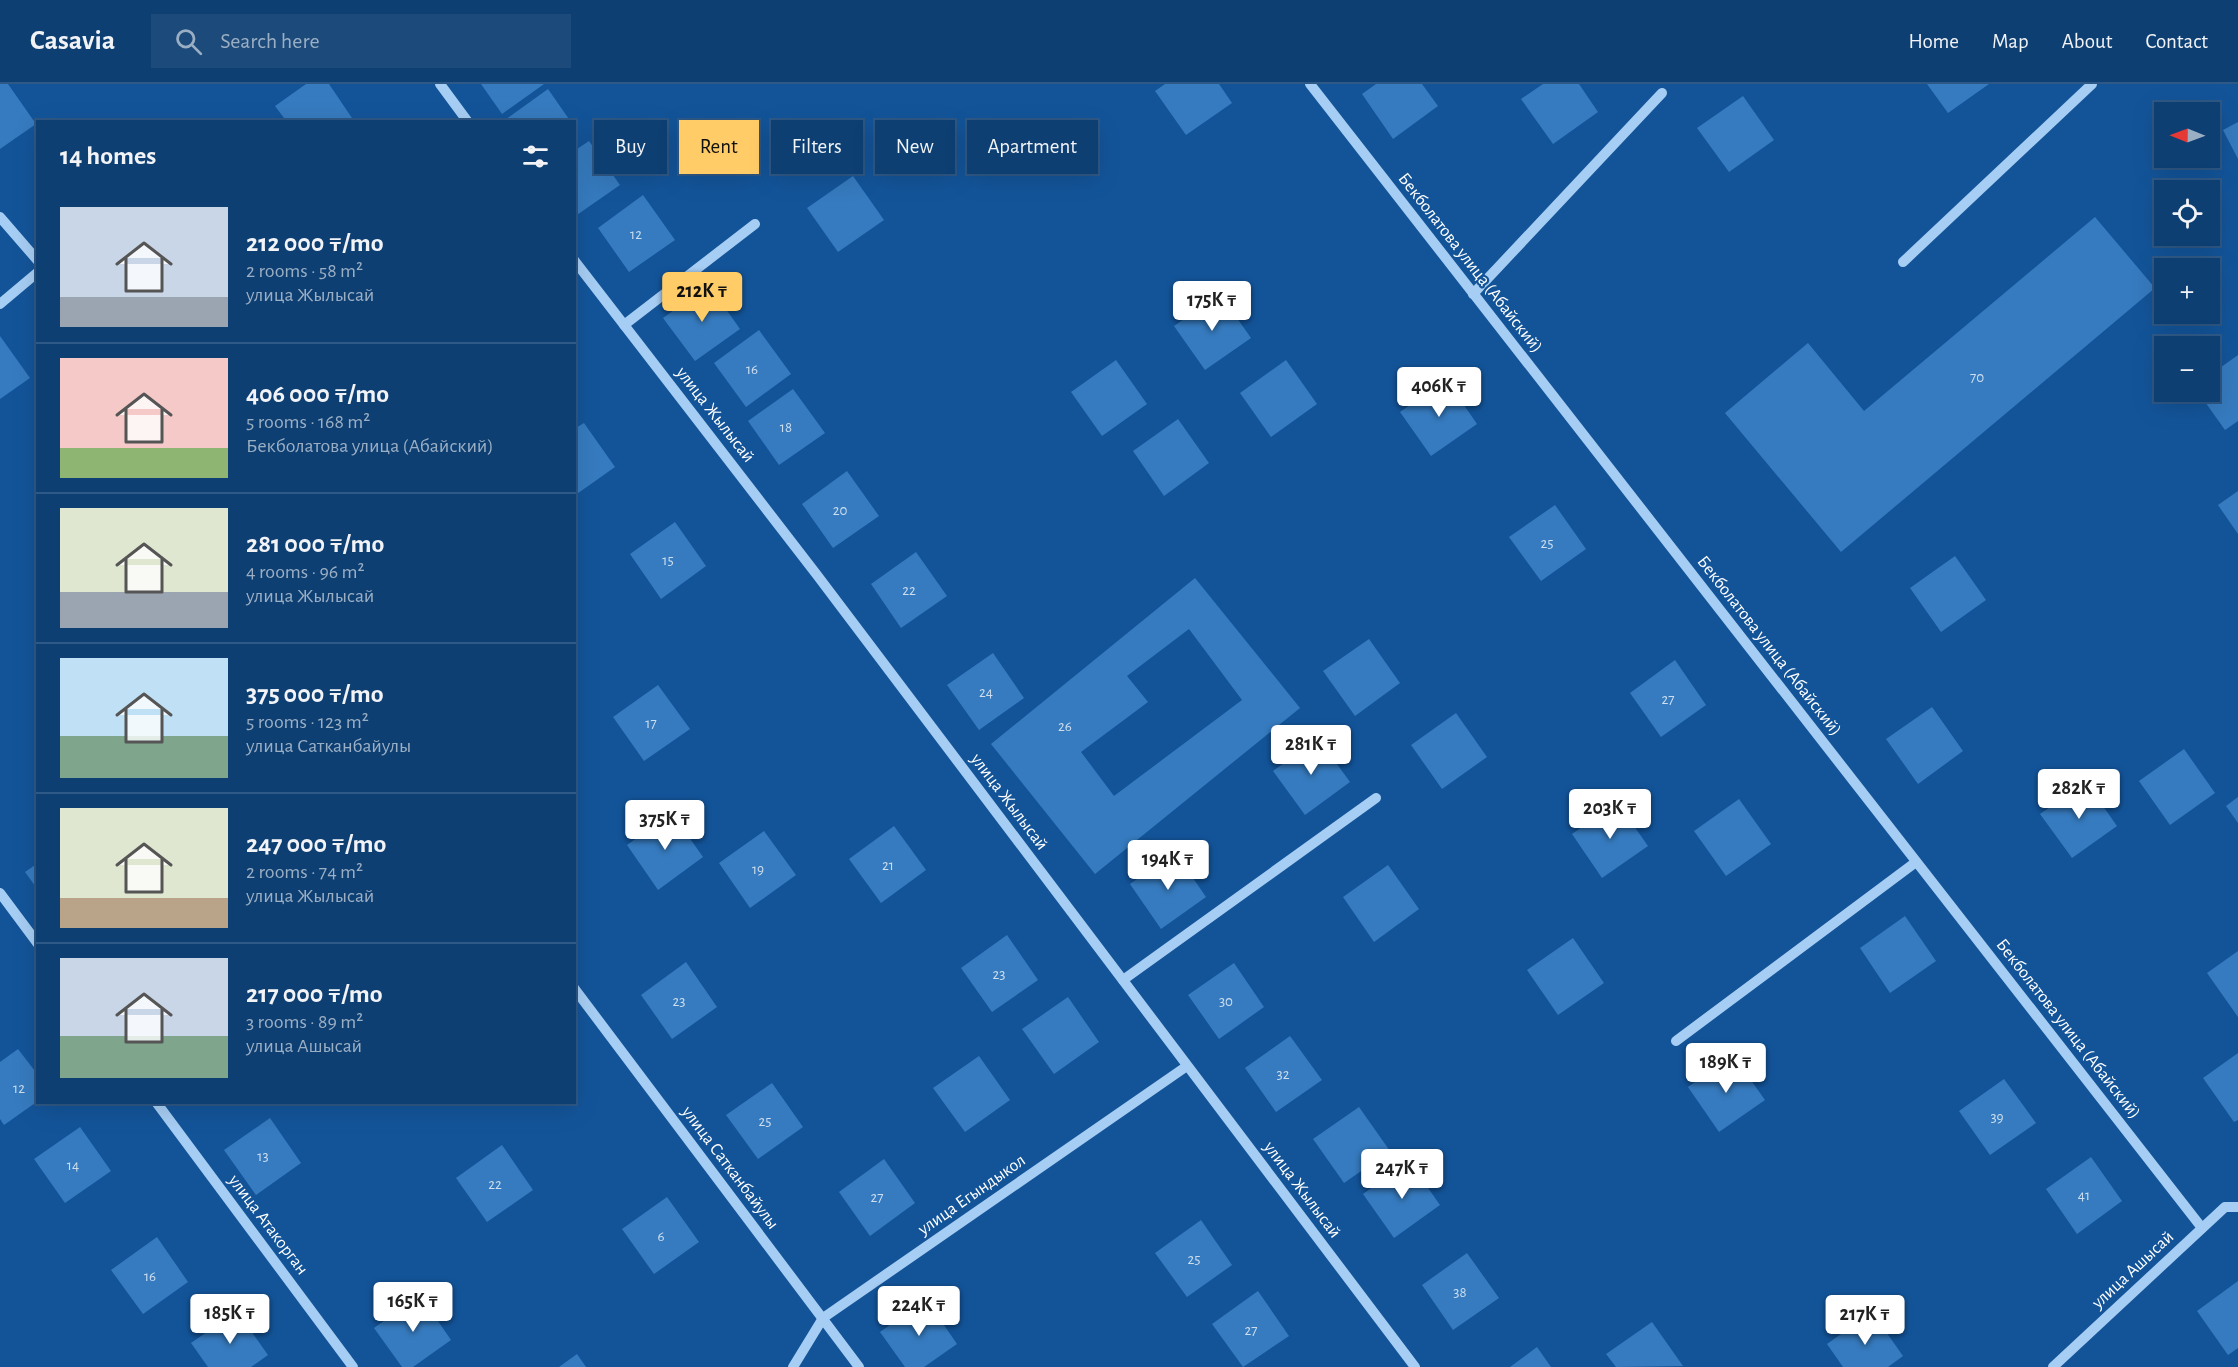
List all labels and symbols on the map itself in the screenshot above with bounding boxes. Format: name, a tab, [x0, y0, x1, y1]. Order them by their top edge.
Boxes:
north arrow	[2154, 102, 2220, 168]
street label: Бекболатова улица (Абайский)	[1394, 169, 1546, 356]
house number: 12	[630, 227, 642, 242]
pin: 212K ₸	[653, 272, 751, 323]
pin: 175K ₸	[1163, 281, 1261, 332]
house number: 16	[746, 362, 758, 377]
street label: улица Жылысай	[672, 363, 758, 466]
pin: 406K ₸	[1390, 367, 1488, 418]
house number: 70	[1970, 370, 1984, 385]
house number: 18	[780, 420, 792, 435]
house number: 20	[833, 503, 847, 518]
house number: 25	[1540, 536, 1554, 551]
street label: Бекболатова улица (Абайский)	[1693, 552, 1845, 739]
house number: 15	[662, 553, 674, 568]
house number: 22	[902, 583, 916, 598]
house number: 24	[979, 685, 993, 700]
house number: 27	[1661, 692, 1675, 707]
house number: 17	[645, 716, 657, 731]
house number: 26	[1058, 719, 1072, 734]
pin: 281K ₸	[1262, 725, 1360, 776]
street label: улица Жылысай	[966, 750, 1051, 854]
pin: 282K ₸	[2030, 769, 2128, 820]
pin: 203K ₸	[1561, 789, 1659, 840]
pin: 375K ₸	[616, 800, 714, 851]
pin: 194K ₸	[1119, 840, 1217, 891]
house number: 21	[882, 858, 894, 873]
house number: 19	[752, 862, 764, 877]
street label: Бекболатова улица (Абайский)	[1992, 935, 2144, 1122]
house number: 23	[992, 967, 1006, 982]
house number: 23	[672, 994, 686, 1009]
house number: 30	[1219, 994, 1233, 1009]
pin: 189K ₸	[1677, 1043, 1775, 1094]
house number: 32	[1276, 1067, 1290, 1082]
house number: 12	[13, 1081, 25, 1096]
street label: улица Сатканбайулы	[677, 1102, 783, 1233]
house number: 39	[1990, 1110, 2004, 1125]
house number: 25	[758, 1114, 772, 1129]
street label: улица Жылысай	[1259, 1138, 1344, 1242]
house number: 13	[257, 1149, 269, 1164]
pin: 247K ₸	[1353, 1149, 1451, 1200]
street label: улица Егындыкол	[914, 1151, 1029, 1239]
house number: 14	[67, 1158, 79, 1173]
street label: улица Атакорган	[224, 1171, 311, 1278]
house number: 22	[488, 1177, 502, 1192]
house number: 41	[2078, 1188, 2090, 1203]
house number: 27	[870, 1190, 884, 1205]
street label: улица Ашысай	[2088, 1228, 2177, 1313]
house number: 6	[657, 1229, 665, 1244]
house number: 25	[1187, 1252, 1201, 1267]
house number: 16	[144, 1269, 156, 1284]
pin: 165K ₸	[364, 1282, 462, 1333]
house number: 38	[1453, 1285, 1467, 1300]
pin: 224K ₸	[870, 1286, 968, 1337]
pin: 185K ₸	[181, 1294, 279, 1345]
pin: 217K ₸	[1816, 1295, 1914, 1346]
house number: 27	[1244, 1323, 1258, 1338]

